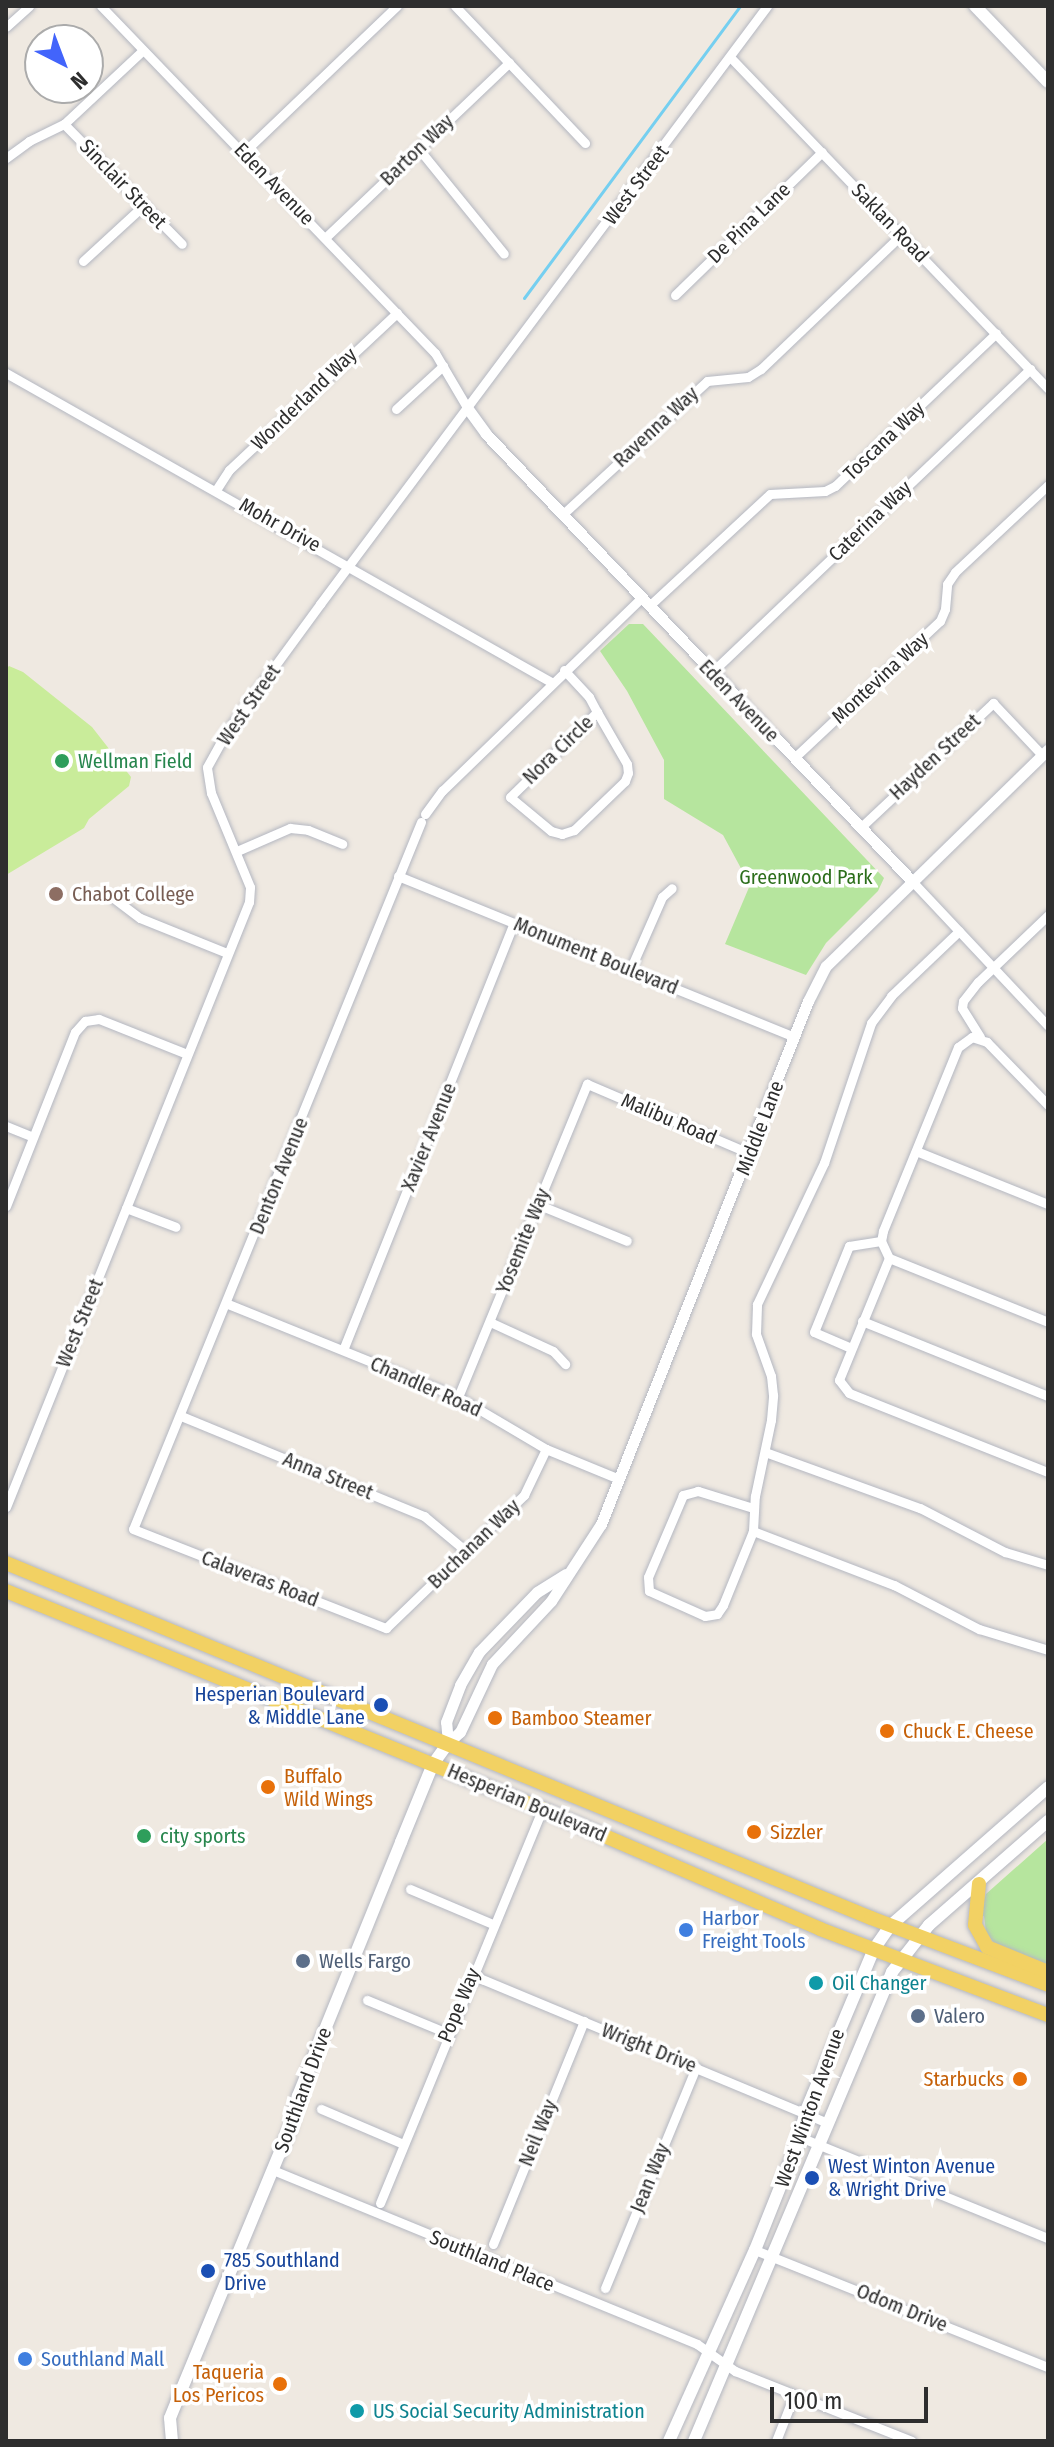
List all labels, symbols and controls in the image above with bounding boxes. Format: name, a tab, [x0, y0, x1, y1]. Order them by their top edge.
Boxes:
north arrow	[24, 24, 104, 104]
text: N	[65, 66, 93, 95]
street label: Barton Way	[375, 109, 459, 191]
street label: Sinclair Street	[74, 134, 172, 234]
street label: Eden Avenue	[229, 138, 319, 230]
street label: West Street	[598, 140, 674, 230]
street label: De Pina Lane	[703, 178, 795, 268]
street label: Saklan Road	[846, 178, 934, 268]
street label: Wonderland Way	[246, 343, 362, 455]
street label: Ravenna Way	[609, 382, 703, 472]
street label: Toscana Way	[839, 397, 929, 485]
street label: Caterina Way	[824, 476, 916, 566]
street label: Mohr Drive	[235, 493, 325, 557]
street label: Montevina Way	[827, 627, 933, 729]
street label: Eden Avenue	[694, 655, 784, 747]
street label: West Street	[212, 660, 286, 750]
street label: Hayden Street	[885, 709, 985, 805]
street label: Nora Circle	[518, 711, 598, 789]
place label: Wellman Field	[78, 749, 193, 773]
marker: Wellman Field	[53, 752, 71, 770]
park label: Greenwood Park	[739, 865, 873, 889]
place label: Chabot College	[72, 882, 194, 906]
marker: Chabot College	[47, 885, 65, 903]
street label: Monument Boulevard	[510, 912, 682, 1000]
street label: Middle Lane	[731, 1077, 789, 1179]
street label: Xavier Avenue	[396, 1079, 462, 1195]
street label: Malibu Road	[618, 1088, 720, 1150]
street label: Denton Avenue	[245, 1114, 313, 1238]
street label: Yosemite Way	[491, 1185, 555, 1297]
street label: West Street	[51, 1275, 109, 1371]
street label: Chandler Road	[366, 1352, 486, 1422]
street label: Anna Street	[279, 1447, 377, 1505]
street label: Buchanan Way	[423, 1494, 525, 1594]
street label: Calaveras Road	[198, 1546, 322, 1612]
place label: Hesperian Boulevard & Middle Lane	[194, 1682, 365, 1729]
marker: Hesperian Boulevard & Middle Lane	[372, 1696, 390, 1714]
place label: Bamboo Steamer	[511, 1706, 651, 1730]
marker: Bamboo Steamer	[486, 1709, 504, 1727]
place label: Chuck E. Cheese	[903, 1719, 1034, 1743]
marker: Chuck E. Cheese	[878, 1722, 896, 1740]
street label: Hesperian Boulevard	[444, 1759, 610, 1847]
place label: Buffalo Wild Wings	[284, 1764, 373, 1811]
marker: Buffalo Wild Wings	[259, 1778, 277, 1796]
place label: Sizzler	[770, 1820, 823, 1844]
marker: Sizzler	[745, 1823, 763, 1841]
place label: city sports	[160, 1824, 245, 1848]
marker: city sports	[135, 1827, 153, 1845]
place label: Harbor Freight Tools	[702, 1906, 806, 1953]
marker: Harbor Freight Tools	[677, 1921, 695, 1939]
place label: Wells Fargo	[319, 1949, 411, 1973]
marker: Wells Fargo	[294, 1952, 312, 1970]
street label: Pope Way	[433, 1964, 485, 2046]
place label: Oil Changer	[832, 1971, 926, 1995]
marker: Oil Changer	[807, 1974, 825, 1992]
place label: Valero	[934, 2004, 985, 2028]
marker: Valero	[909, 2007, 927, 2025]
street label: Wright Drive	[598, 2018, 700, 2078]
street label: Southland Drive	[269, 2024, 337, 2156]
street label: West Winton Avenue	[770, 2025, 850, 2191]
place label: Starbucks	[923, 2067, 1004, 2091]
marker: Starbucks	[1011, 2070, 1029, 2088]
street label: Neil Way	[514, 2096, 562, 2170]
street label: Jean Way	[625, 2140, 675, 2216]
place label: West Winton Avenue & Wright Drive	[828, 2154, 995, 2201]
marker: West Winton Avenue & Wright Drive	[803, 2169, 821, 2187]
street label: Southland Place	[426, 2225, 558, 2297]
place label: 785 Southland Drive	[224, 2248, 340, 2295]
marker: 785 Southland Drive	[199, 2262, 217, 2280]
street label: Odom Drive	[853, 2279, 951, 2337]
place label: Southland Mall	[41, 2347, 164, 2371]
marker: Southland Mall	[16, 2350, 34, 2368]
place label: Taqueria Los Pericos	[173, 2360, 264, 2407]
scale bar	[774, 2371, 932, 2421]
marker: Taqueria Los Pericos	[271, 2375, 289, 2393]
text: 100 m	[784, 2387, 842, 2415]
place label: US Social Security Administration	[373, 2399, 645, 2423]
marker: US Social Security Administration	[348, 2402, 366, 2420]

